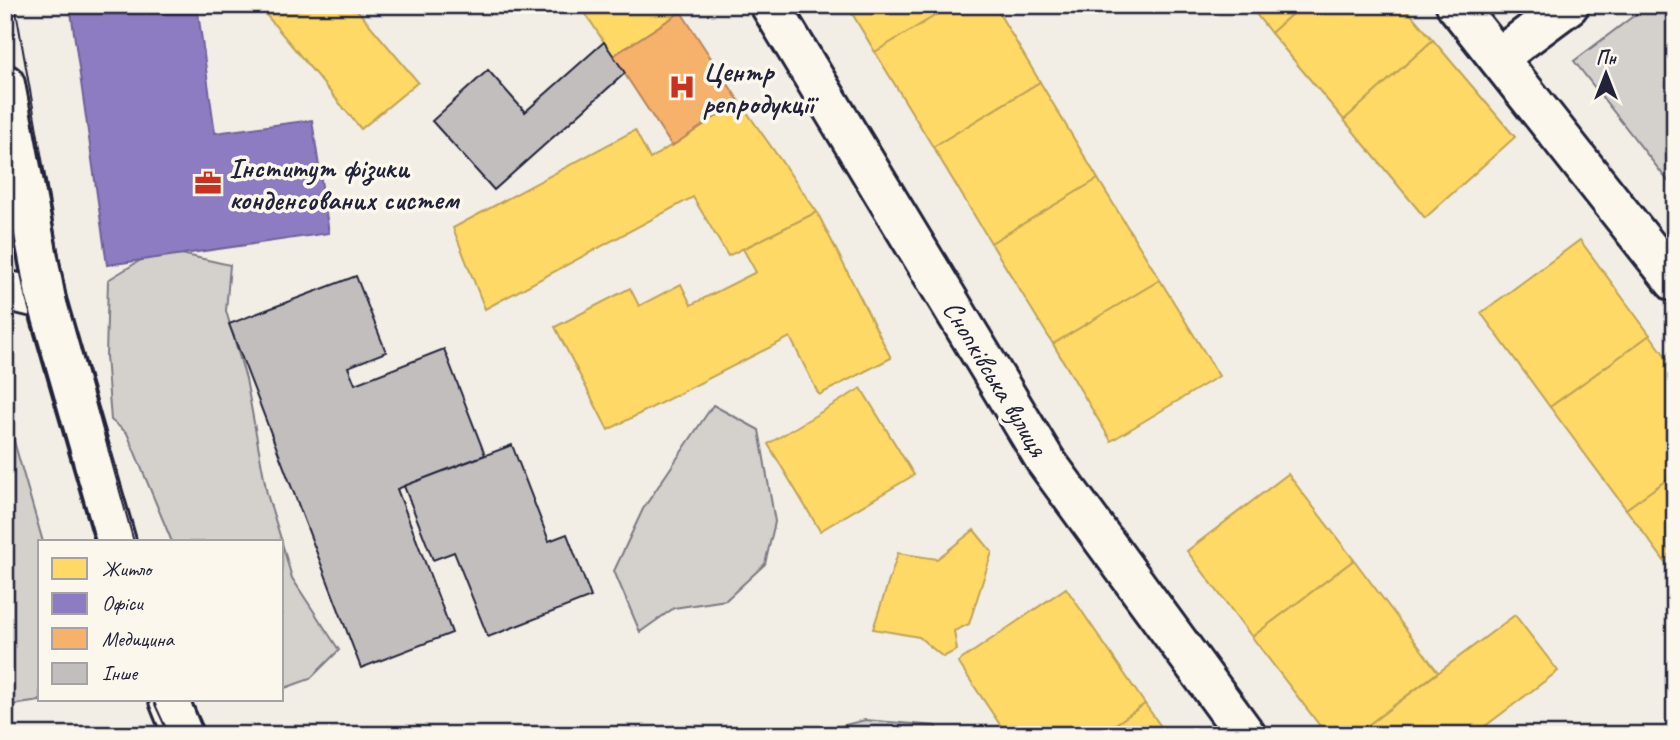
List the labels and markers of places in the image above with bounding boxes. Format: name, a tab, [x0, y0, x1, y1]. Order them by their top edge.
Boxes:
place label: Центр репродукції	[703, 54, 819, 121]
hospital icon: Центр репродукції	[667, 72, 697, 102]
place label: Інститут фізики конденсованих систем	[229, 150, 461, 217]
office icon: Інститут фізики конденсованих систем	[193, 168, 223, 198]

